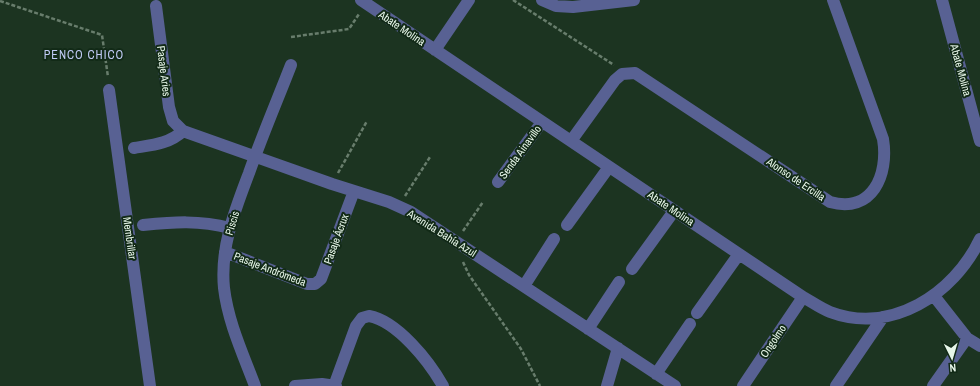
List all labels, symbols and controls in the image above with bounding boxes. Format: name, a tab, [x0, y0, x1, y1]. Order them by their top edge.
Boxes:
street label: Abate Molina	[375, 7, 428, 49]
street label: Abate Molina	[947, 42, 975, 97]
street label: Pasaje Aries	[154, 45, 174, 97]
district label: PENCO CHICO	[44, 47, 124, 63]
street label: Senda Ainavillo	[496, 123, 544, 181]
street label: Alonso de Ercilla	[763, 154, 828, 204]
street label: Abate Molina	[644, 187, 697, 229]
street label: Avenida Bahía Azul	[404, 206, 479, 260]
street label: Piscis	[222, 209, 242, 237]
street label: Pasaje Ácrux	[320, 211, 352, 266]
street label: Membrillar	[120, 216, 140, 260]
street label: Pasaje Andrómeda	[232, 249, 308, 289]
street label: Ongolmo	[757, 322, 789, 360]
north arrow	[932, 338, 972, 378]
text: N	[949, 361, 957, 375]

